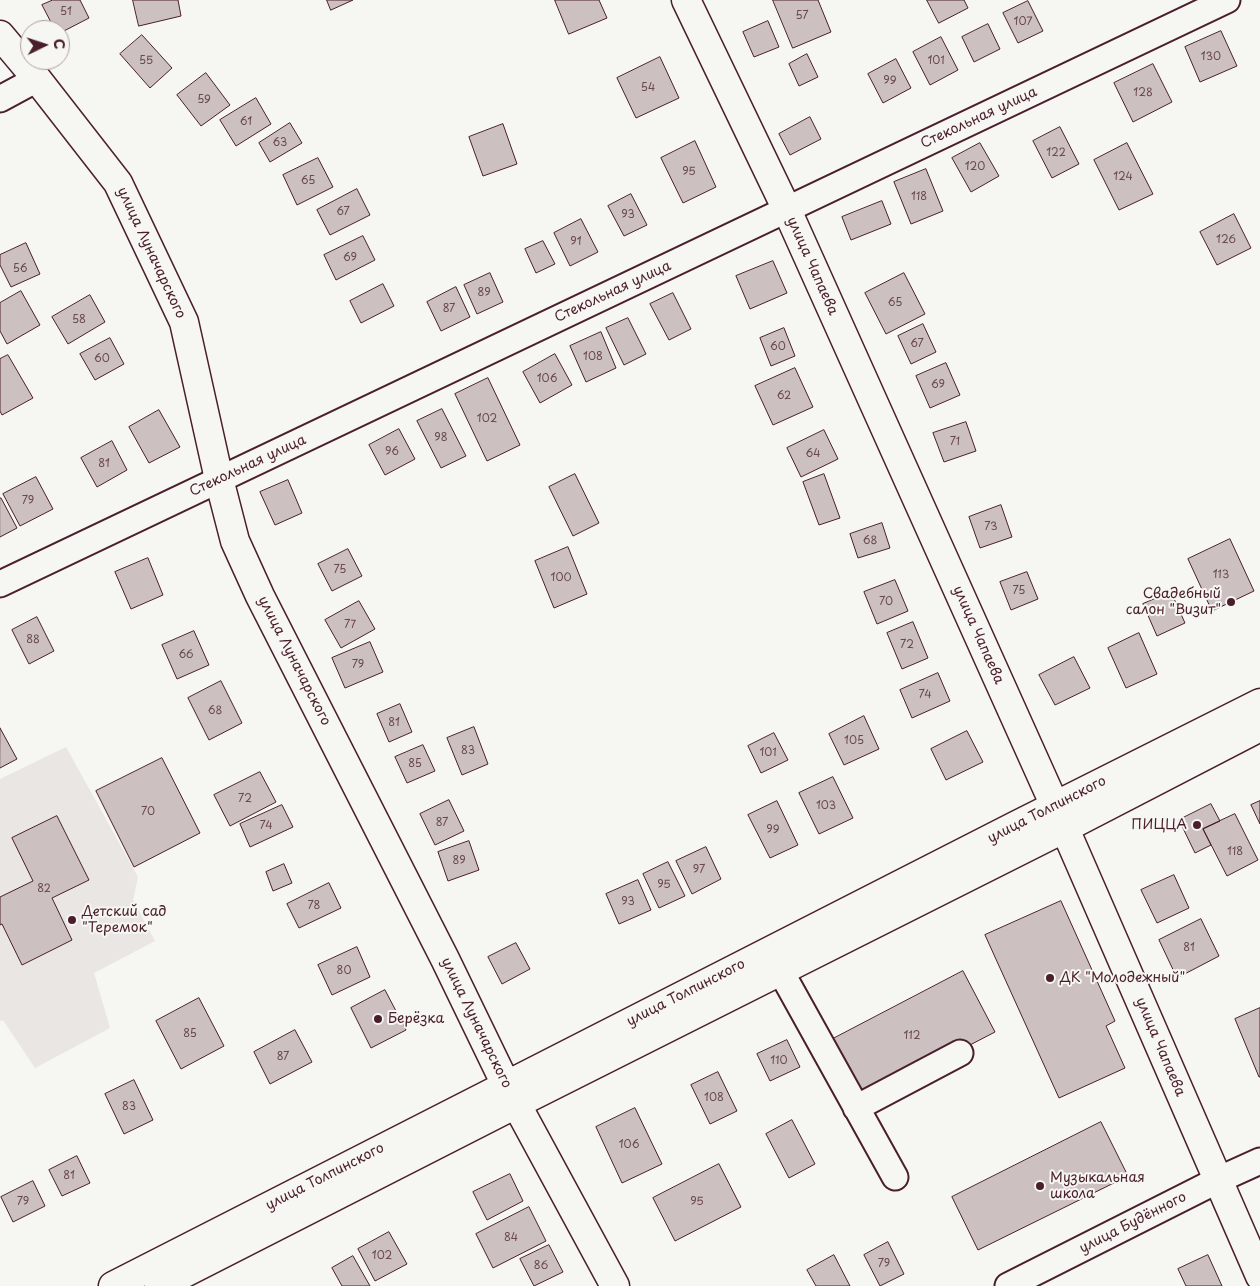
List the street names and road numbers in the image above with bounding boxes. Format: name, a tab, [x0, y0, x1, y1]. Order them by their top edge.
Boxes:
street label: Стекольная улица	[918, 84, 1040, 152]
street label: улица Луначарского	[113, 185, 189, 321]
street label: улица Чапаева	[783, 214, 841, 318]
street label: Стекольная улица	[552, 258, 674, 326]
street label: Стекольная улица	[187, 432, 309, 500]
street label: улица Чапаева	[949, 583, 1007, 687]
street label: улица Луначарского	[254, 593, 334, 729]
street label: улица Толпинского	[985, 773, 1109, 847]
street label: улица Луначарского	[437, 955, 515, 1091]
street label: улица Толпинского	[624, 956, 748, 1030]
street label: улица Чапаева	[1132, 995, 1188, 1099]
street label: улица Толпинского	[263, 1140, 387, 1214]
street label: улица Будённого	[1077, 1189, 1189, 1257]

